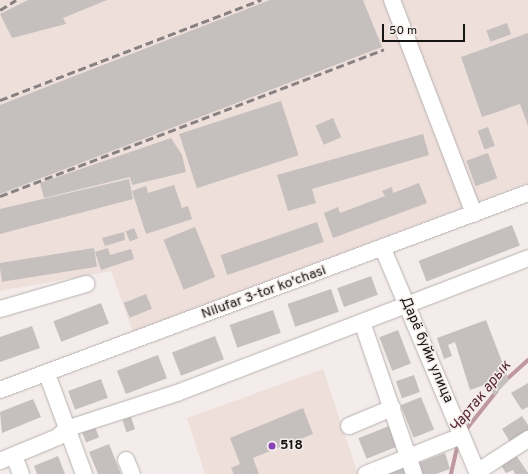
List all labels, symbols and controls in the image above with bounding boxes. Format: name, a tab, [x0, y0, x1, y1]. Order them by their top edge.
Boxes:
scale bar	[384, 16, 467, 42]
text: 50 m	[389, 23, 417, 39]
street label: Nilufar 3-tor ko'chasi	[199, 263, 329, 323]
street label: Дарё буйи улица	[396, 294, 456, 406]
water label: Чартак арык	[447, 357, 515, 437]
place label: 518	[280, 438, 303, 454]
marker: 518	[267, 441, 277, 451]

